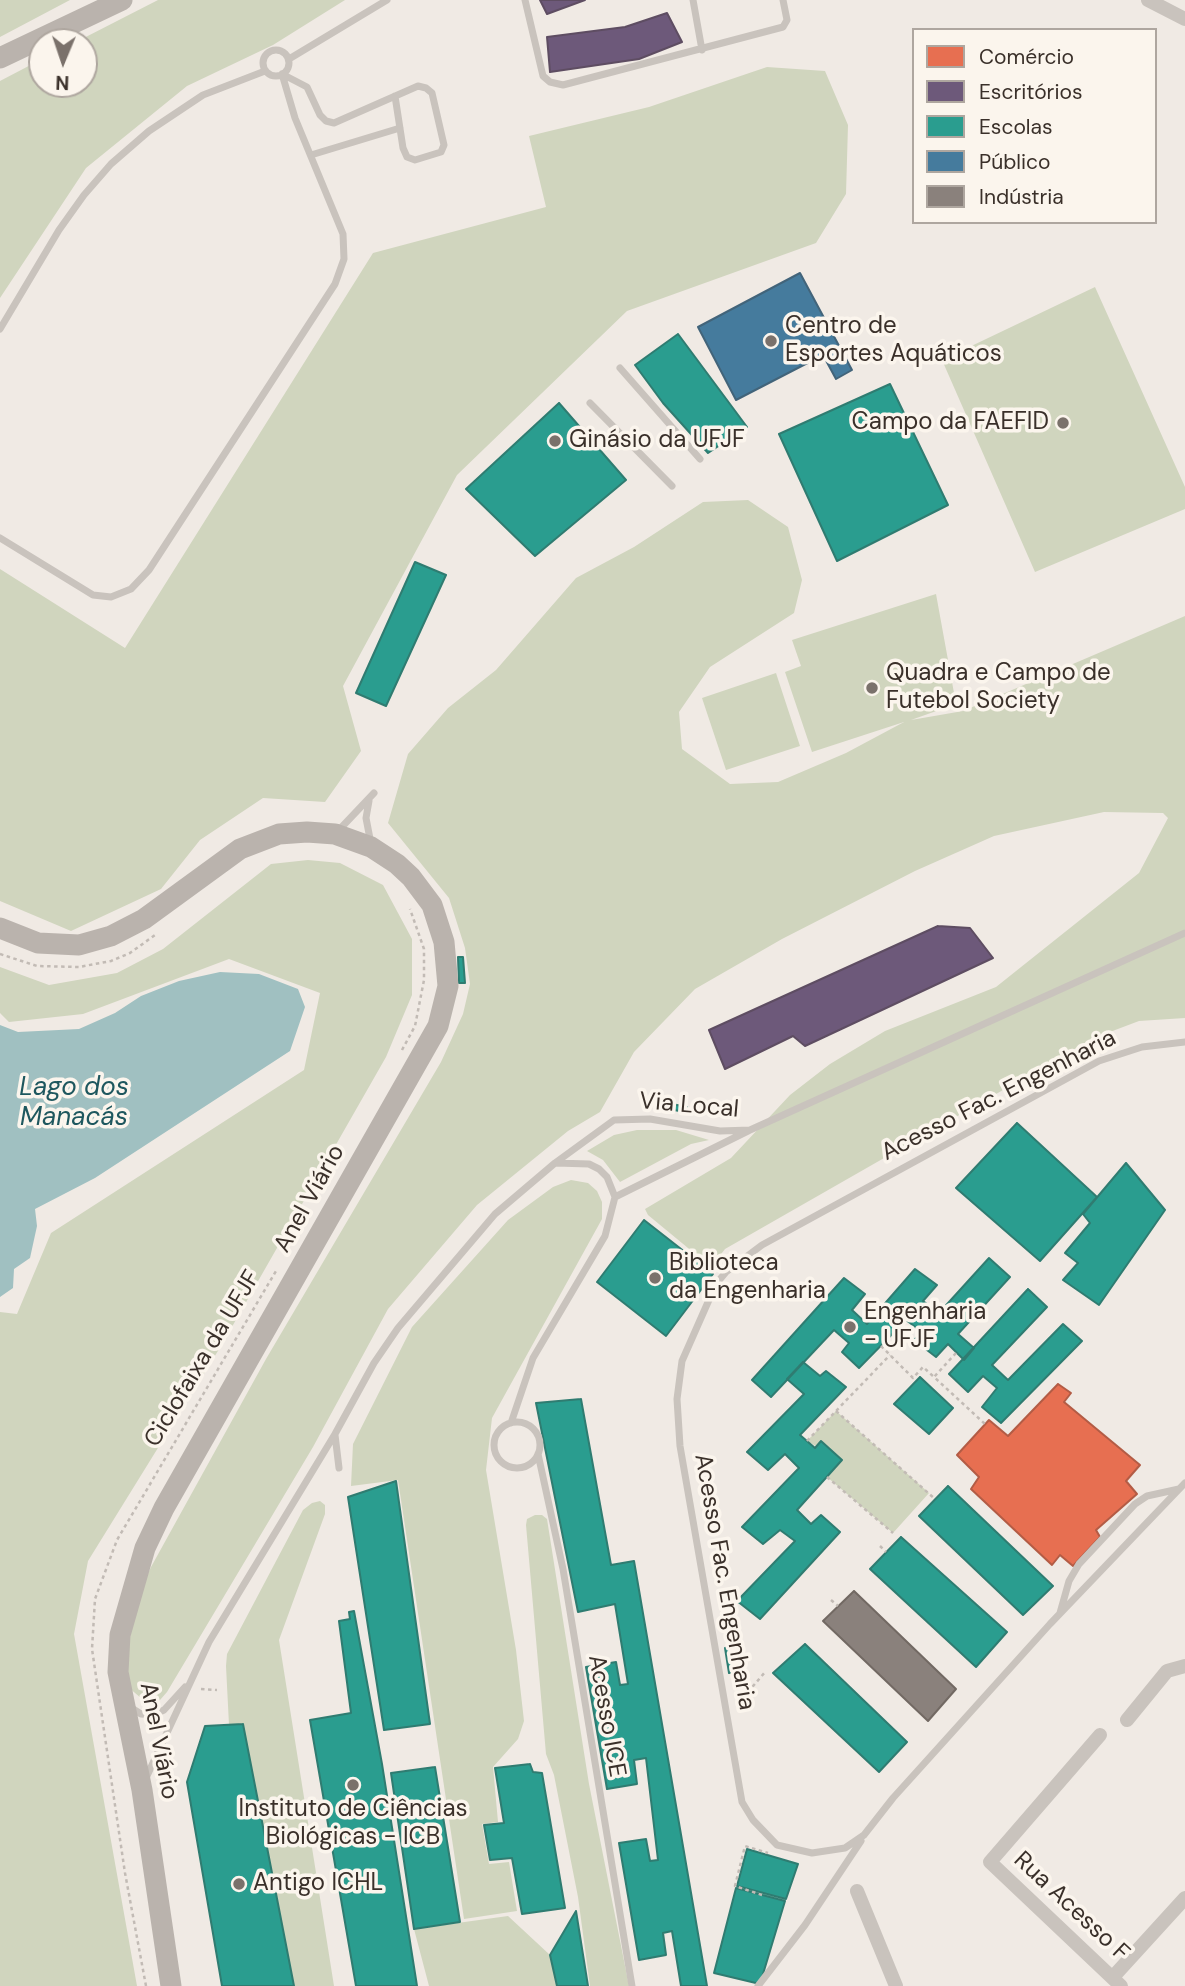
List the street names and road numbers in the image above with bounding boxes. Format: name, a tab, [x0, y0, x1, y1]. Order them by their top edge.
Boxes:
street label: Acesso Fac. Engenharia	[877, 1024, 1121, 1168]
street label: Via Local	[638, 1087, 740, 1125]
street label: Anel Viário	[269, 1140, 351, 1258]
street label: Ciclofaixa da UFJF	[139, 1266, 267, 1452]
street label: Acesso Fac. Engenharia	[687, 1452, 761, 1712]
street label: Acesso ICE	[581, 1653, 631, 1779]
street label: Anel Viário	[133, 1680, 183, 1802]
street label: Rua Acesso F	[1007, 1846, 1135, 1968]

